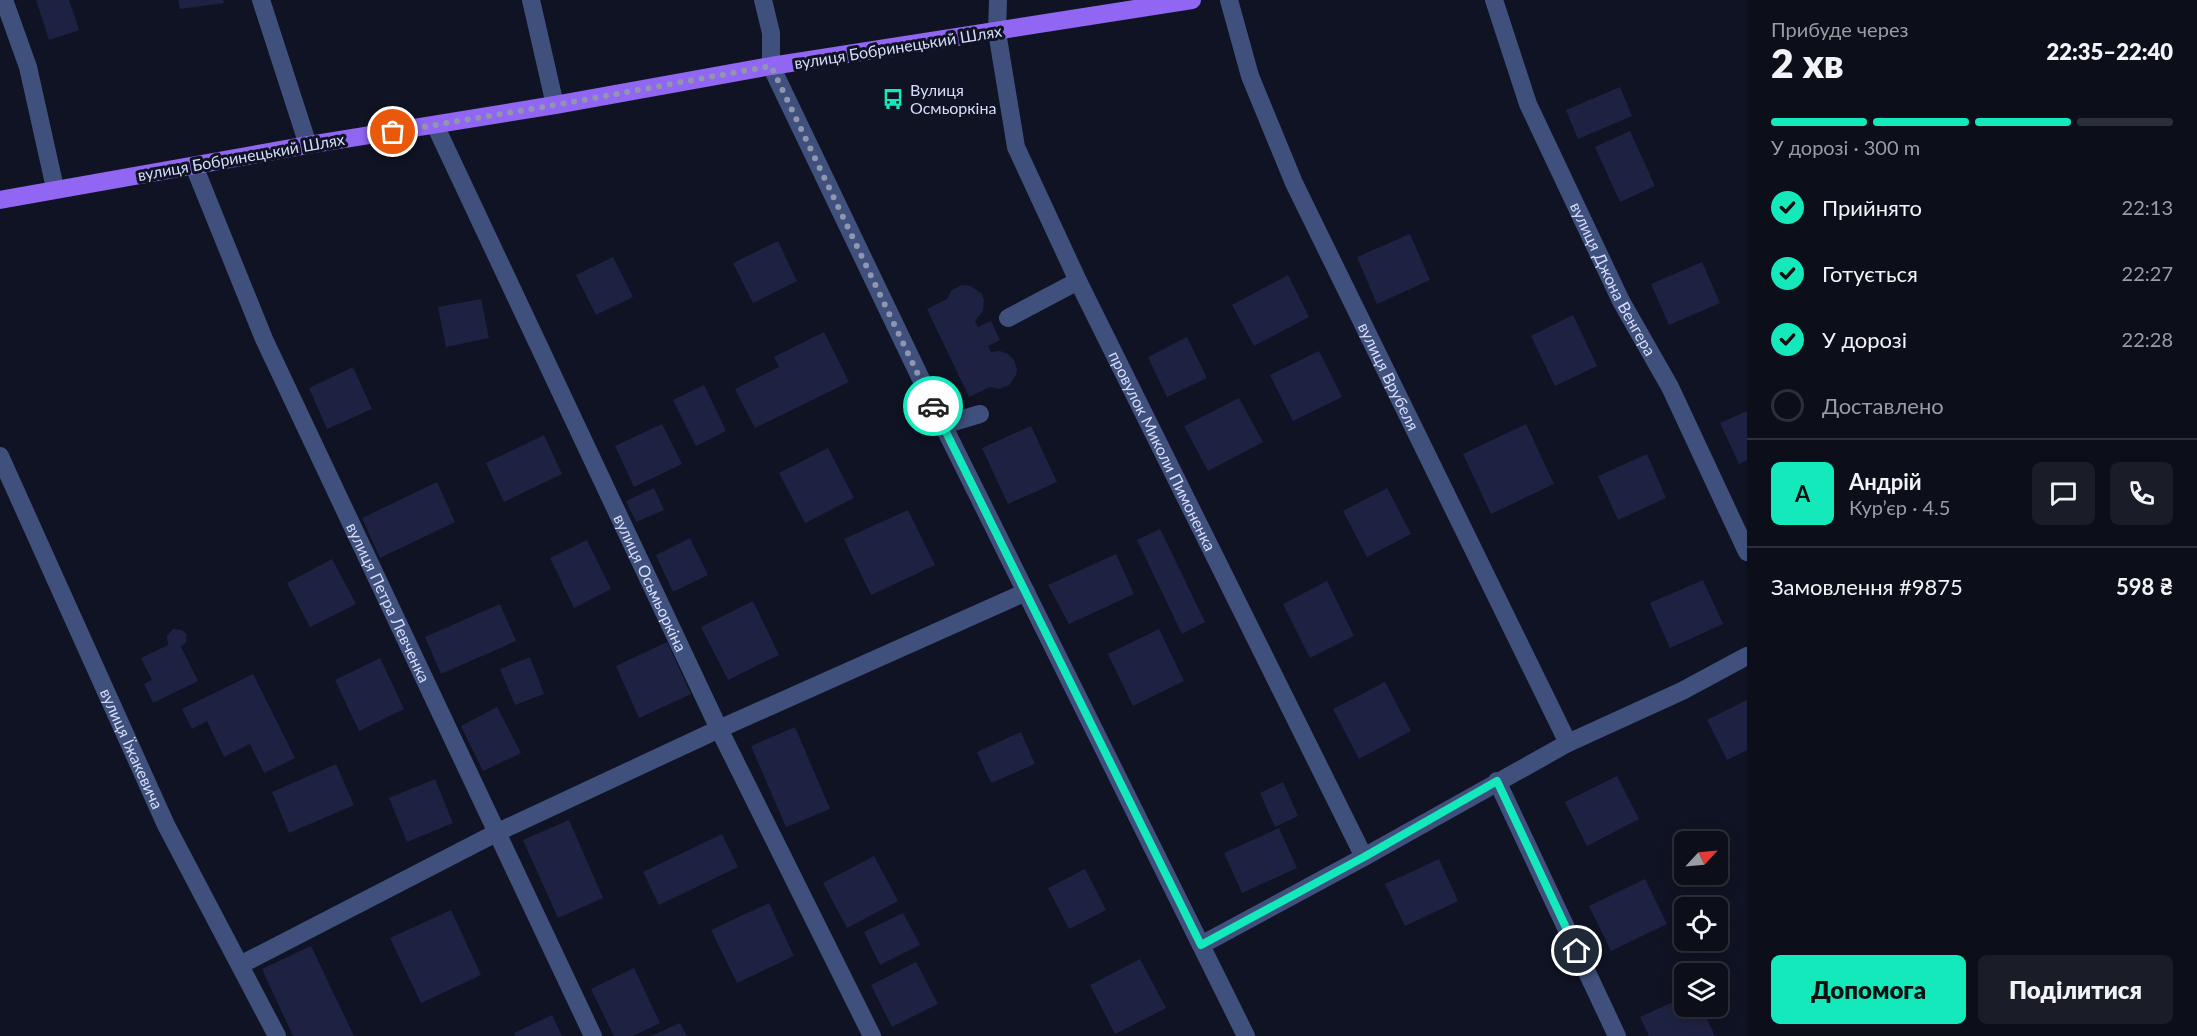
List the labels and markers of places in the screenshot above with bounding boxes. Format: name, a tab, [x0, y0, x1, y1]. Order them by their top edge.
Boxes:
place label: Вулиця Осмьоркіна	[910, 80, 996, 117]
bus stop icon: Вулиця Осмьоркіна	[881, 87, 905, 111]
pin	[367, 106, 418, 157]
pin	[1551, 925, 1602, 976]

